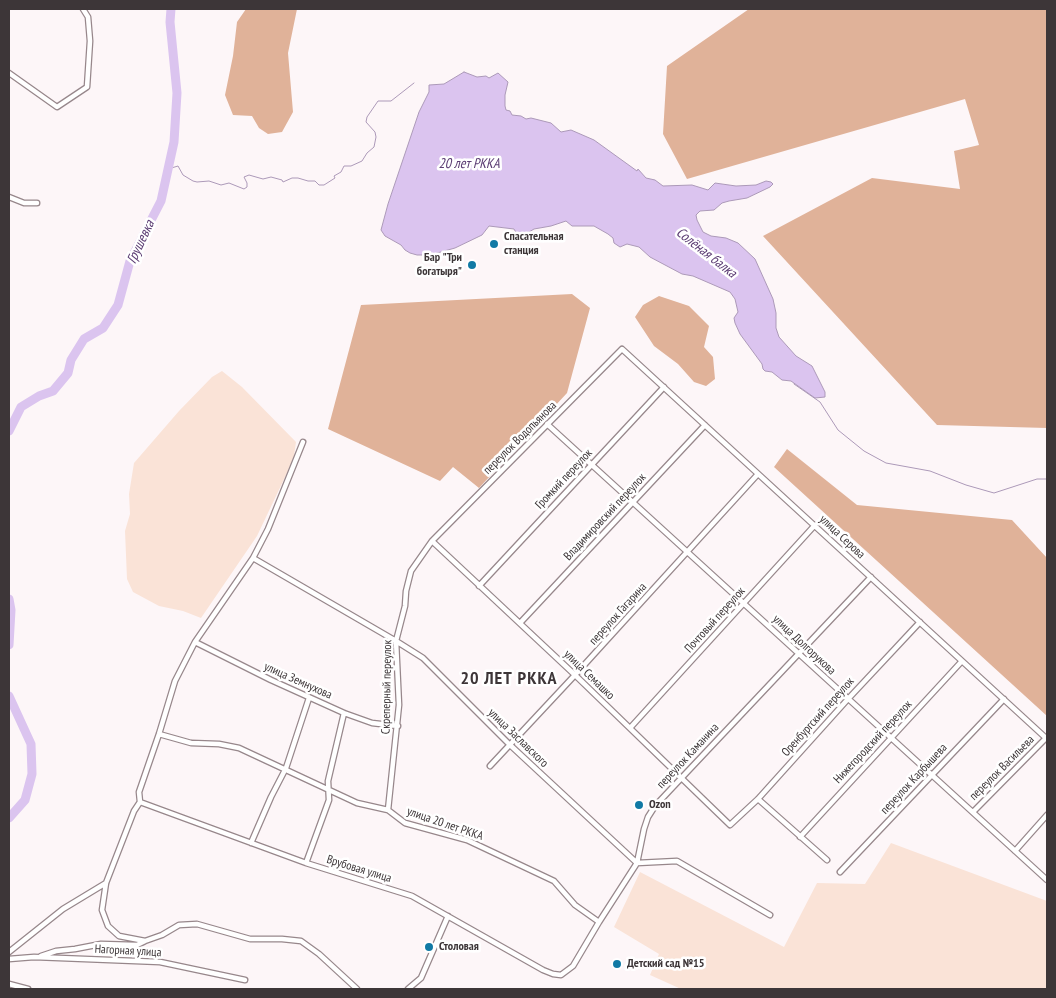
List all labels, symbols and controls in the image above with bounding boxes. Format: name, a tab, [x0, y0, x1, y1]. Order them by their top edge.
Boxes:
water label: 20 лет РККА	[438, 156, 500, 172]
water label: Грушевка	[124, 218, 158, 266]
water label: Солёная балка	[672, 224, 740, 282]
place label: Спасательная станция	[504, 230, 563, 258]
marker: Спасательная станция	[488, 238, 500, 250]
place label: Бар "Три богатыря"	[417, 251, 462, 279]
marker: Бар "Три богатыря"	[466, 259, 478, 271]
street label: переулок Водопьянова	[480, 398, 560, 478]
street label: Громкий переулок	[533, 446, 595, 512]
street label: Владимировский переулок	[561, 470, 649, 564]
street label: улица Серова	[816, 512, 868, 562]
street label: переулок Гагарина	[586, 580, 650, 648]
street label: Почтовый переулок	[682, 584, 748, 656]
street label: улица Долгорукова	[769, 612, 839, 678]
street label: Скреперный переулок	[379, 640, 395, 734]
street label: улица Семашко	[561, 647, 617, 703]
street label: улица Земнухова	[262, 660, 334, 702]
district label: 20 ЛЕТ РККА	[459, 668, 559, 690]
street label: Оренбургский переулок	[779, 675, 857, 759]
street label: Нижегородский переулок	[831, 697, 915, 787]
street label: улица Заславского	[485, 706, 551, 770]
street label: переулок Каманина	[654, 720, 722, 792]
street label: переулок Васильева	[967, 733, 1037, 803]
street label: переулок Карбышева	[878, 741, 950, 817]
place label: Ozon	[649, 798, 671, 812]
marker: Ozon	[633, 799, 645, 811]
street label: улица 20 лет РККА	[405, 804, 485, 844]
street label: Врубовая улица	[325, 852, 393, 886]
place label: Столовая	[439, 940, 479, 954]
marker: Столовая	[423, 941, 435, 953]
street label: Нагорная улица	[94, 942, 162, 960]
place label: Детский сад №15	[627, 957, 704, 971]
marker: Детский сад №15	[611, 958, 623, 970]

